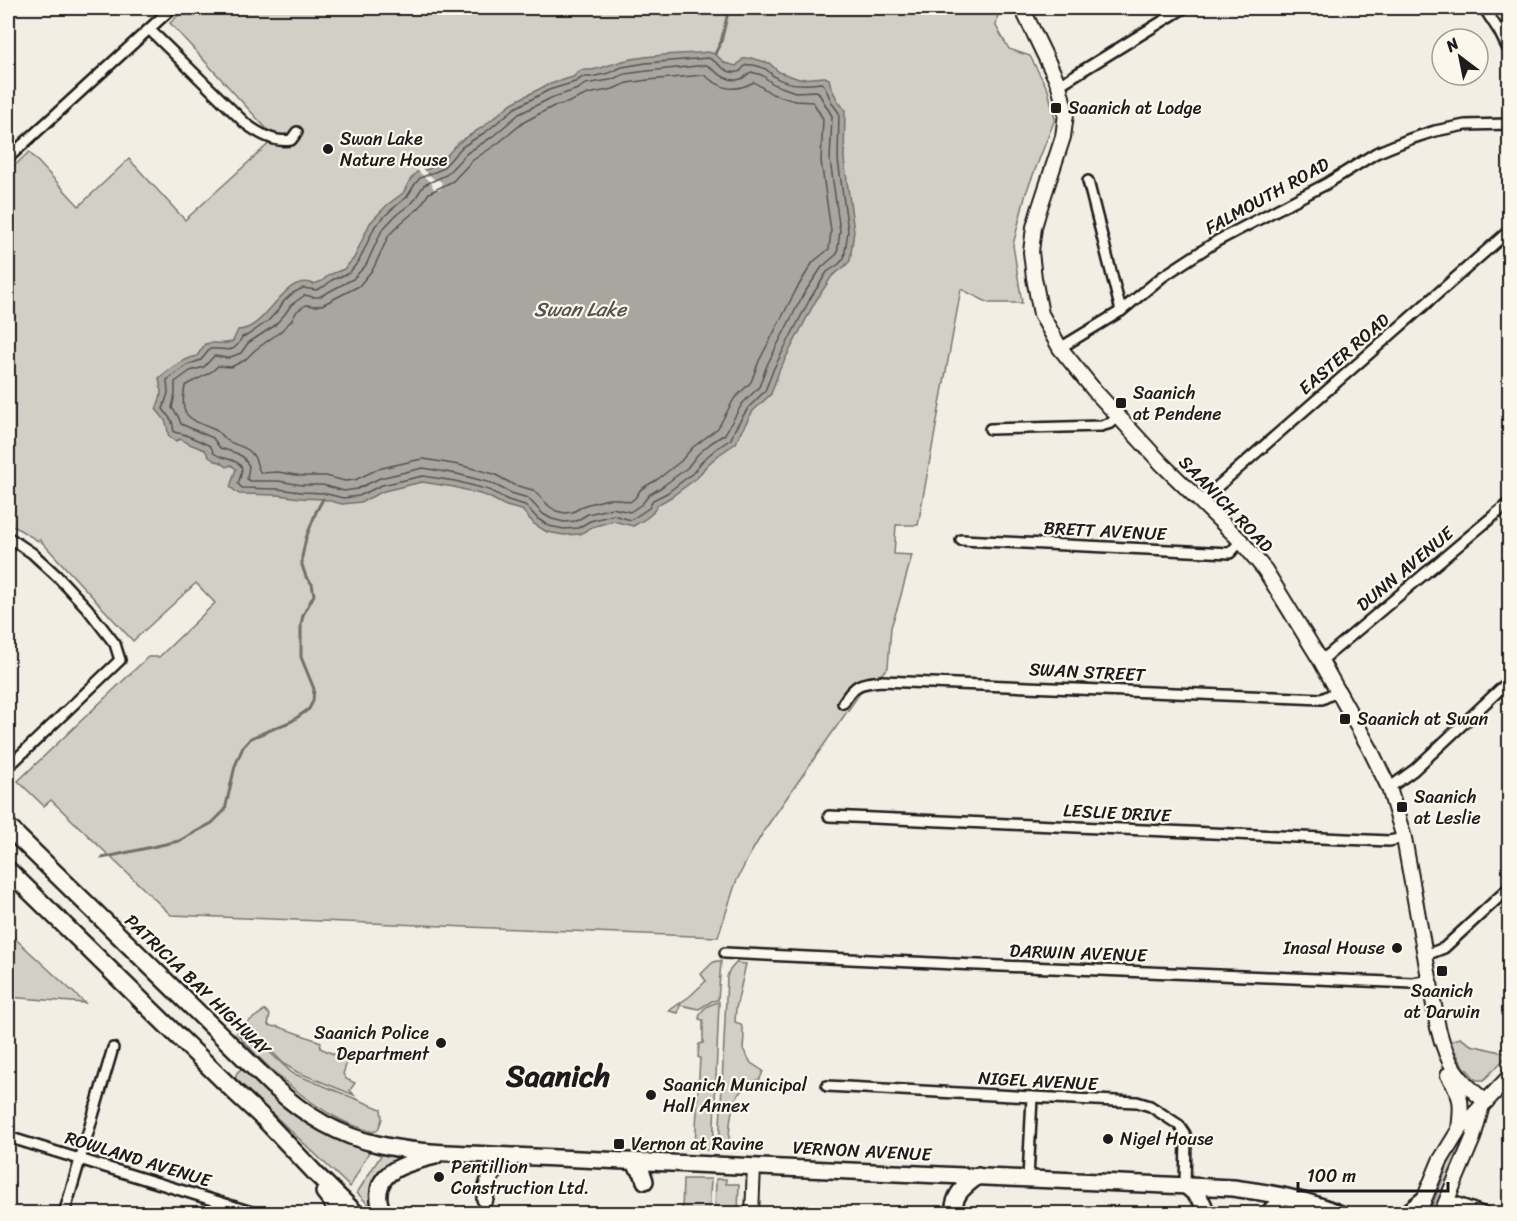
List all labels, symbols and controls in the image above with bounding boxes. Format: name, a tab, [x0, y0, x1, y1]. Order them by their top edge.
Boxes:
north arrow	[1430, 27, 1490, 87]
text: N	[1439, 29, 1465, 60]
place label: Saanich at Lodge	[1068, 92, 1202, 124]
marker: Saanich at Lodge	[1049, 101, 1063, 115]
place label: Swan Lake Nature House	[340, 123, 448, 176]
marker: Swan Lake Nature House	[321, 142, 335, 156]
street label: FALMOUTH ROAD	[1199, 148, 1335, 244]
water label: Swan Lake	[534, 292, 628, 327]
street label: EASTER ROAD	[1291, 305, 1397, 403]
place label: Saanich at Pendene	[1133, 377, 1222, 430]
marker: Saanich at Pendene	[1114, 396, 1128, 410]
street label: SAANICH ROAD	[1171, 447, 1282, 561]
street label: BRETT AVENUE	[1043, 512, 1168, 550]
street label: DUNN AVENUE	[1349, 518, 1462, 620]
street label: SWAN STREET	[1028, 653, 1147, 691]
place label: Saanich at Swan	[1357, 703, 1488, 735]
marker: Saanich at Swan	[1338, 712, 1352, 726]
place label: Saanich at Leslie	[1414, 781, 1481, 834]
street label: LESLIE DRIVE	[1062, 794, 1173, 832]
marker: Saanich at Leslie	[1395, 800, 1409, 814]
street label: PATRICIA BAY HIGHWAY	[117, 906, 280, 1065]
place label: Inasal House	[1282, 932, 1385, 964]
street label: DARWIN AVENUE	[1009, 935, 1148, 971]
marker: Inasal House	[1390, 941, 1404, 955]
marker: Saanich at Darwin	[1435, 964, 1449, 978]
place label: Saanich at Darwin	[1404, 975, 1480, 1028]
place label: Saanich Police Department	[314, 1017, 430, 1070]
marker: Saanich Police Department	[434, 1036, 448, 1050]
district label: Saanich	[505, 1049, 610, 1103]
street label: NIGEL AVENUE	[978, 1062, 1099, 1100]
place label: Saanich Municipal Hall Annex	[663, 1069, 808, 1122]
marker: Saanich Municipal Hall Annex	[644, 1088, 658, 1102]
street label: ROWLAND AVENUE	[61, 1122, 216, 1197]
place label: Nigel House	[1120, 1123, 1214, 1155]
place label: Vernon at Ravine	[631, 1128, 764, 1160]
street label: VERNON AVENUE	[792, 1131, 933, 1171]
marker: Nigel House	[1101, 1132, 1115, 1146]
marker: Vernon at Ravine	[612, 1137, 626, 1151]
place label: Pentillion Construction Ltd.	[451, 1151, 589, 1204]
scale bar	[1298, 1155, 1448, 1193]
text: 100 m	[1307, 1160, 1356, 1192]
marker: Pentillion Construction Ltd.	[432, 1170, 446, 1184]

